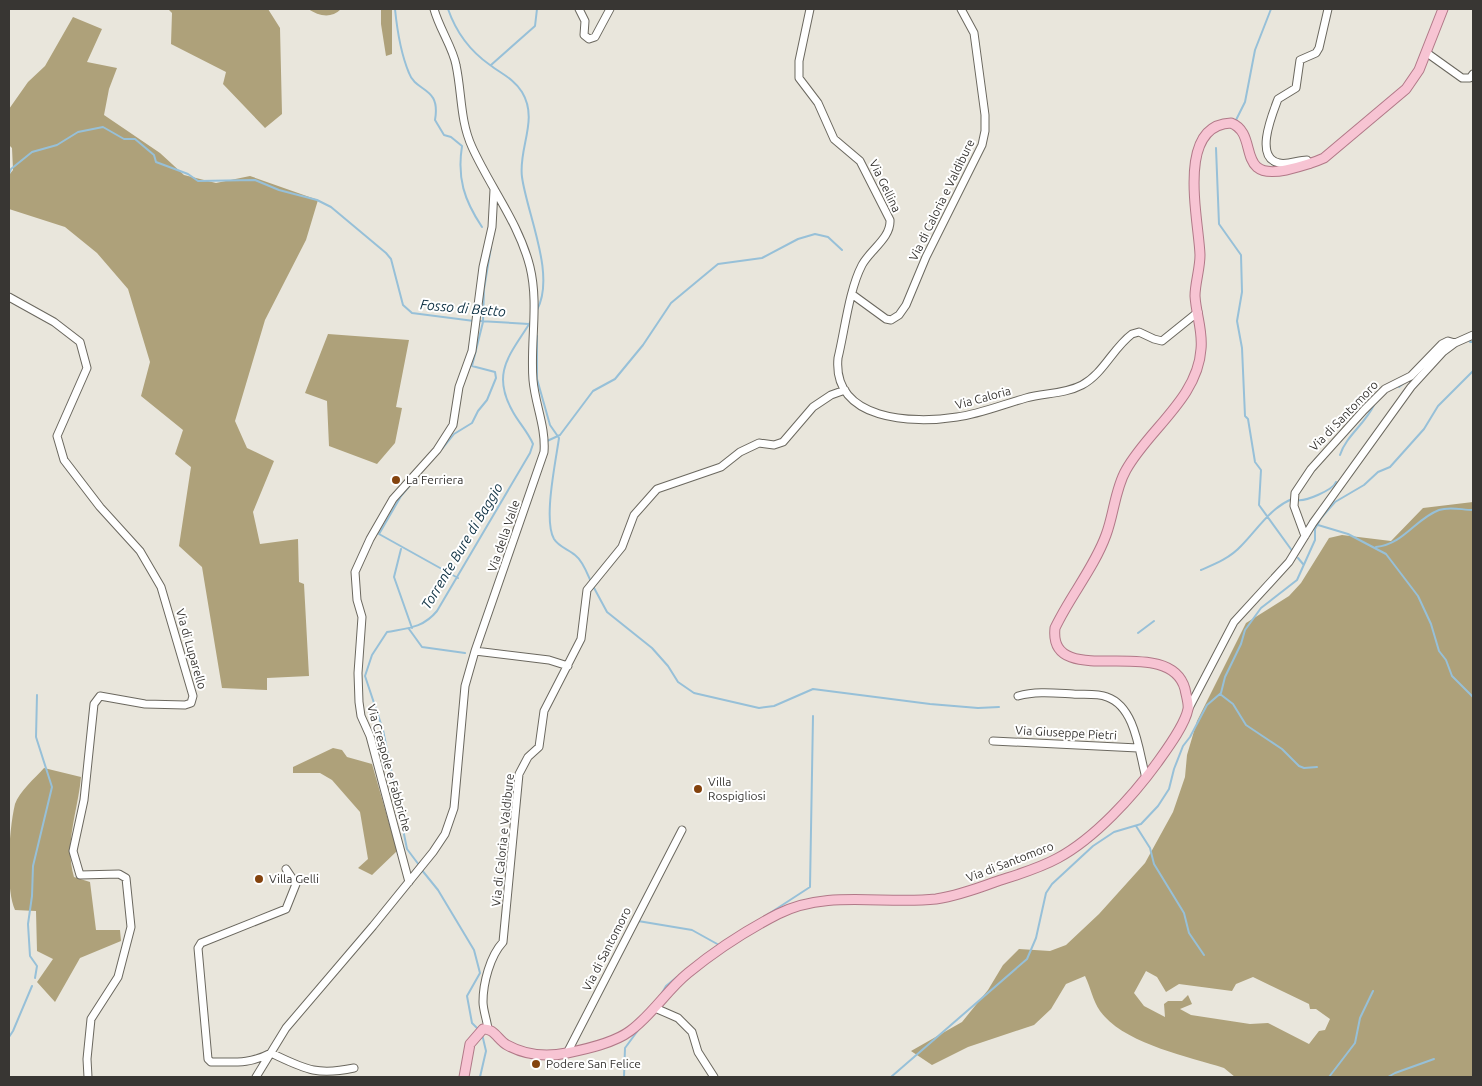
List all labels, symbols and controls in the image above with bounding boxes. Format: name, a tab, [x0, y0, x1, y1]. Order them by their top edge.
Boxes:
street label: Via di Caloria e Valdibure	[906, 137, 977, 263]
street label: Via Gellina	[867, 157, 904, 214]
water label: Fosso di Betto	[419, 296, 507, 320]
street label: Via di Santomoro	[1307, 378, 1380, 453]
street label: Via Caloria	[954, 384, 1012, 411]
place label: La Ferriera	[406, 473, 463, 486]
marker: La Ferriera	[390, 474, 402, 486]
water label: Torrente Bure di Baggio	[418, 480, 506, 612]
street label: Via della Valle	[485, 498, 522, 574]
street label: Via di Luparello	[174, 607, 209, 691]
street label: Via Crespole e Fabbriche	[365, 703, 414, 833]
street label: Via Giuseppe Pietri	[1015, 723, 1117, 742]
street label: Via di Caloria e Valdibure	[489, 773, 516, 907]
place label: Villa Rospigliosi	[708, 775, 766, 802]
marker: Villa Rospigliosi	[692, 783, 704, 795]
street label: Via di Santomoro	[964, 839, 1055, 884]
place label: Villa Gelli	[269, 872, 319, 885]
marker: Villa Gelli	[253, 873, 265, 885]
street label: Via di Santomoro	[580, 905, 633, 993]
place label: Podere San Felice	[546, 1057, 641, 1070]
marker: Podere San Felice	[530, 1058, 542, 1070]

